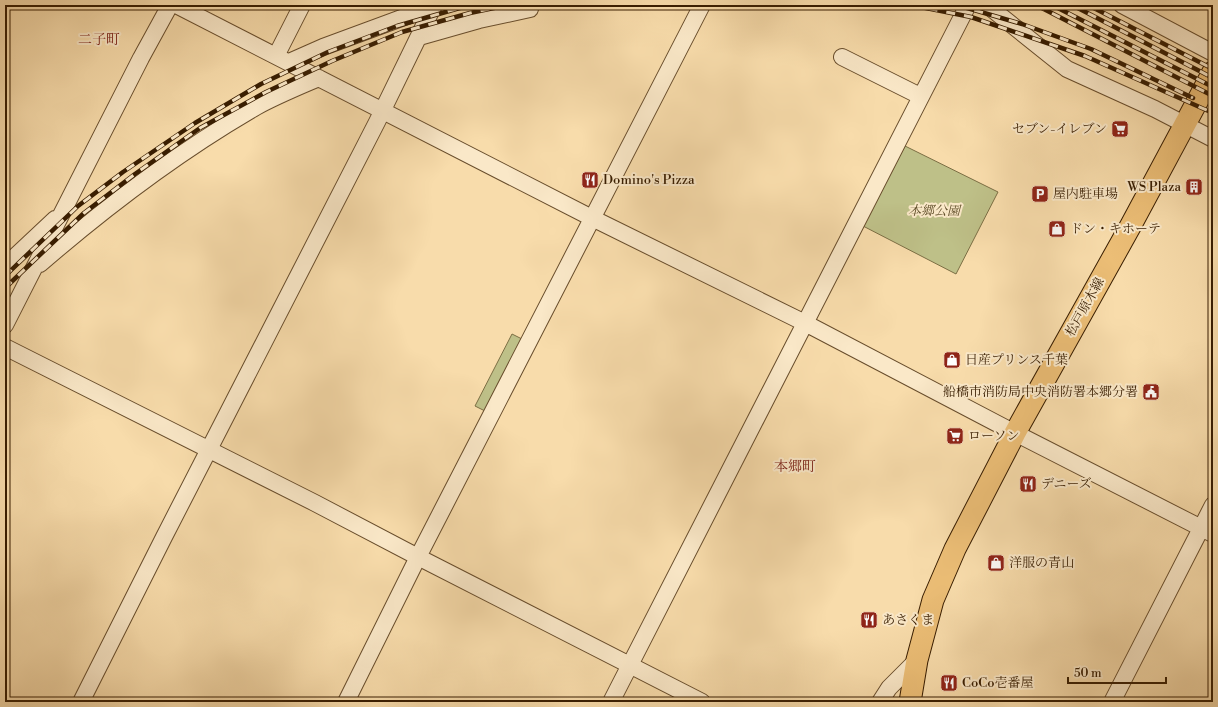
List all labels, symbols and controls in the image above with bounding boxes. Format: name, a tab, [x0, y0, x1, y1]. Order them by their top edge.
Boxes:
district label: 二子町	[78, 31, 120, 49]
supermarket icon: セブン-イレブン	[1110, 119, 1130, 139]
place label: セブン-イレブン	[1012, 121, 1107, 137]
restaurant icon: Domino's Pizza	[580, 170, 600, 190]
place label: Domino's Pizza	[603, 172, 695, 188]
building icon: WS Plaza	[1184, 177, 1204, 197]
place label: WS Plaza	[1126, 179, 1181, 195]
parking icon: 屋内駐車場	[1030, 184, 1050, 204]
place label: 屋内駐車場	[1053, 186, 1118, 202]
park label: 本郷公園	[908, 203, 962, 219]
shop icon: ドン・キホーテ	[1047, 219, 1067, 239]
place label: ドン・キホーテ	[1070, 221, 1161, 237]
street label: 松戸原木線	[1062, 275, 1108, 339]
shop icon: 日産プリンス千葉	[942, 350, 962, 370]
place label: 日産プリンス千葉	[965, 352, 1068, 368]
public building icon: 船橋市消防局中央消防署本郷分署	[1141, 382, 1161, 402]
place label: 船橋市消防局中央消防署本郷分署	[943, 384, 1138, 400]
supermarket icon: ローソン	[945, 426, 965, 446]
place label: ローソン	[968, 428, 1019, 444]
district label: 本郷町	[774, 458, 816, 476]
restaurant icon: デニーズ	[1018, 474, 1038, 494]
place label: デニーズ	[1041, 476, 1092, 492]
shop icon: 洋服の青山	[986, 553, 1006, 573]
place label: 洋服の青山	[1009, 555, 1074, 571]
restaurant icon: あさくま	[859, 610, 879, 630]
place label: あさくま	[882, 612, 934, 628]
scale bar	[1068, 659, 1166, 685]
text: 50 m	[1074, 666, 1102, 681]
restaurant icon: CoCo壱番屋	[939, 673, 959, 693]
place label: CoCo壱番屋	[962, 675, 1033, 691]

